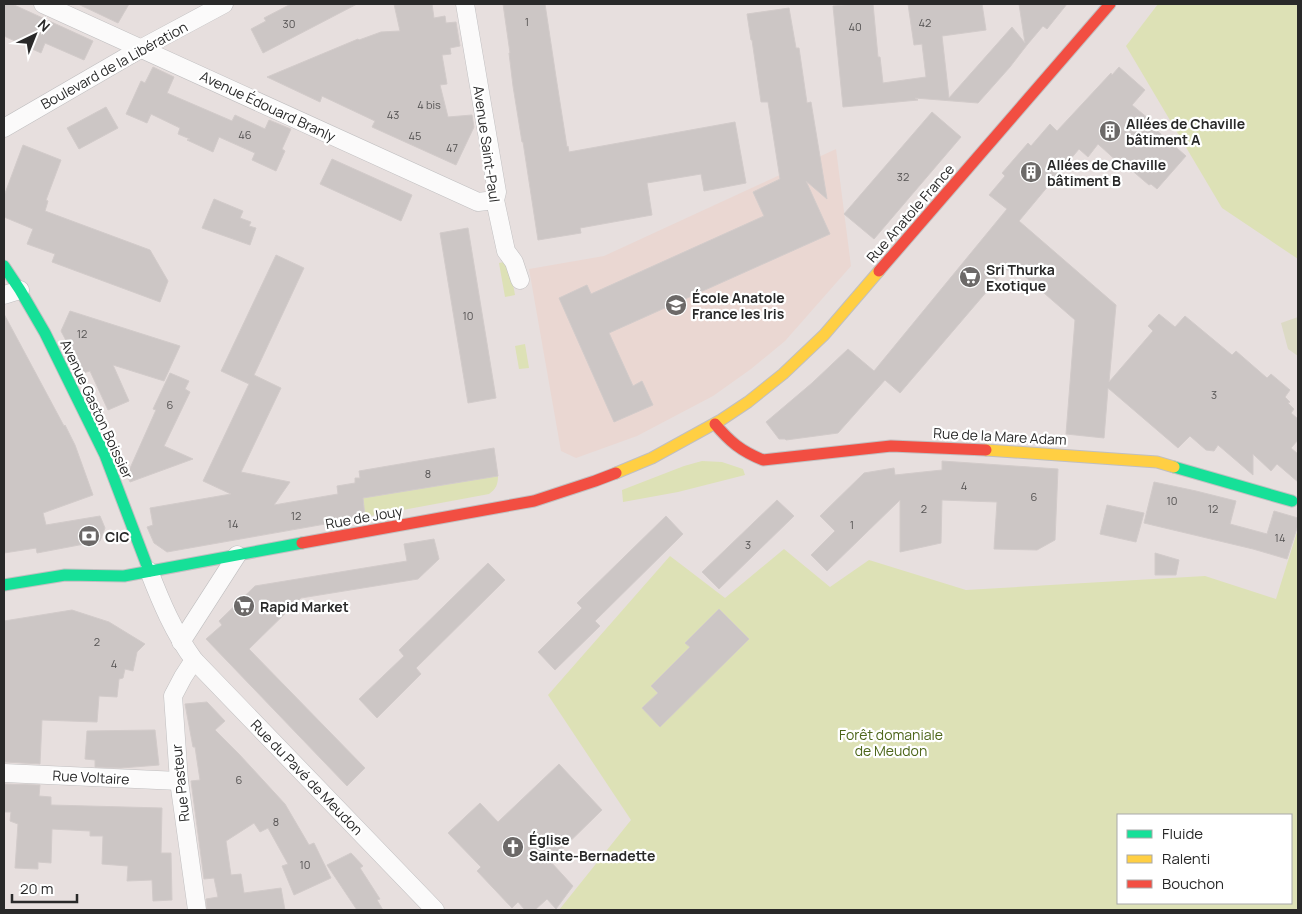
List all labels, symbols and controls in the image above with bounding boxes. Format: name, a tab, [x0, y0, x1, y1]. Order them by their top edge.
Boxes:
north arrow	[10, 10, 60, 60]
house number: 1	[525, 14, 529, 29]
text: N	[34, 15, 54, 36]
house number: 42	[919, 15, 931, 30]
house number: 30	[283, 16, 295, 31]
street label: Boulevard de la Libération	[37, 17, 191, 113]
house number: 40	[848, 19, 862, 34]
street label: Avenue Édouard Branly	[197, 66, 339, 146]
street label: Avenue Saint-Paul	[469, 84, 505, 204]
house number: 4 bis	[417, 97, 441, 112]
house number: 43	[387, 107, 399, 122]
place label: Allées de Chaville bâtiment A	[1126, 114, 1245, 149]
building icon: Allées de Chaville bâtiment A	[1098, 119, 1122, 143]
house number: 46	[238, 127, 252, 142]
house number: 45	[409, 128, 421, 143]
house number: 47	[446, 140, 458, 155]
place label: Allées de Chaville bâtiment B	[1047, 155, 1166, 190]
street label: Rue Anatole France	[862, 160, 958, 266]
building icon: Allées de Chaville bâtiment B	[1019, 160, 1043, 184]
house number: 32	[897, 169, 909, 184]
place label: Sri Thurka Exotique	[986, 260, 1055, 295]
supermarket icon: Sri Thurka Exotique	[958, 265, 982, 289]
place label: École Anatole France les Iris	[692, 288, 785, 323]
school or university icon: École Anatole France les Iris	[664, 293, 688, 317]
house number: 10	[462, 308, 474, 323]
house number: 12	[77, 326, 87, 341]
street label: Avenue Gaston Boissier	[56, 336, 138, 482]
house number: 3	[1211, 387, 1217, 402]
house number: 6	[167, 397, 174, 412]
street label: Rue de la Mare Adam	[933, 423, 1067, 449]
house number: 8	[425, 466, 431, 481]
house number: 4	[961, 478, 967, 493]
house number: 6	[1031, 489, 1038, 504]
house number: 10	[1166, 493, 1178, 508]
street label: Rue de Jouy	[324, 501, 405, 533]
house number: 2	[921, 501, 927, 516]
house number: 12	[1208, 501, 1218, 516]
house number: 12	[291, 508, 301, 523]
house number: 14	[228, 516, 238, 531]
house number: 1	[850, 517, 854, 532]
bank icon: CIC	[77, 524, 101, 548]
place label: CIC	[105, 527, 130, 546]
house number: 14	[1275, 530, 1285, 545]
house number: 3	[745, 537, 751, 552]
supermarket icon: Rapid Market	[232, 594, 256, 618]
place label: Rapid Market	[260, 597, 349, 616]
house number: 2	[94, 634, 100, 649]
house number: 4	[111, 656, 117, 671]
street label: Rue du Pavé de Meudon	[247, 715, 367, 839]
park label: Forêt domaniale de Meudon	[839, 725, 943, 760]
street label: Rue Pasteur	[166, 743, 194, 823]
street label: Rue Voltaire	[52, 765, 130, 789]
house number: 6	[236, 772, 243, 787]
house number: 8	[273, 814, 279, 829]
legend	[1117, 814, 1292, 904]
text: Fluide	[1162, 823, 1203, 844]
place label: Église Sainte-Bernadette	[529, 830, 655, 865]
church icon: Église Sainte-Bernadette	[501, 835, 525, 859]
text: Ralenti	[1162, 848, 1210, 869]
house number: 10	[299, 857, 311, 872]
scale bar	[12, 872, 78, 904]
text: Bouchon	[1162, 873, 1224, 894]
text: 20 m	[20, 878, 53, 899]

